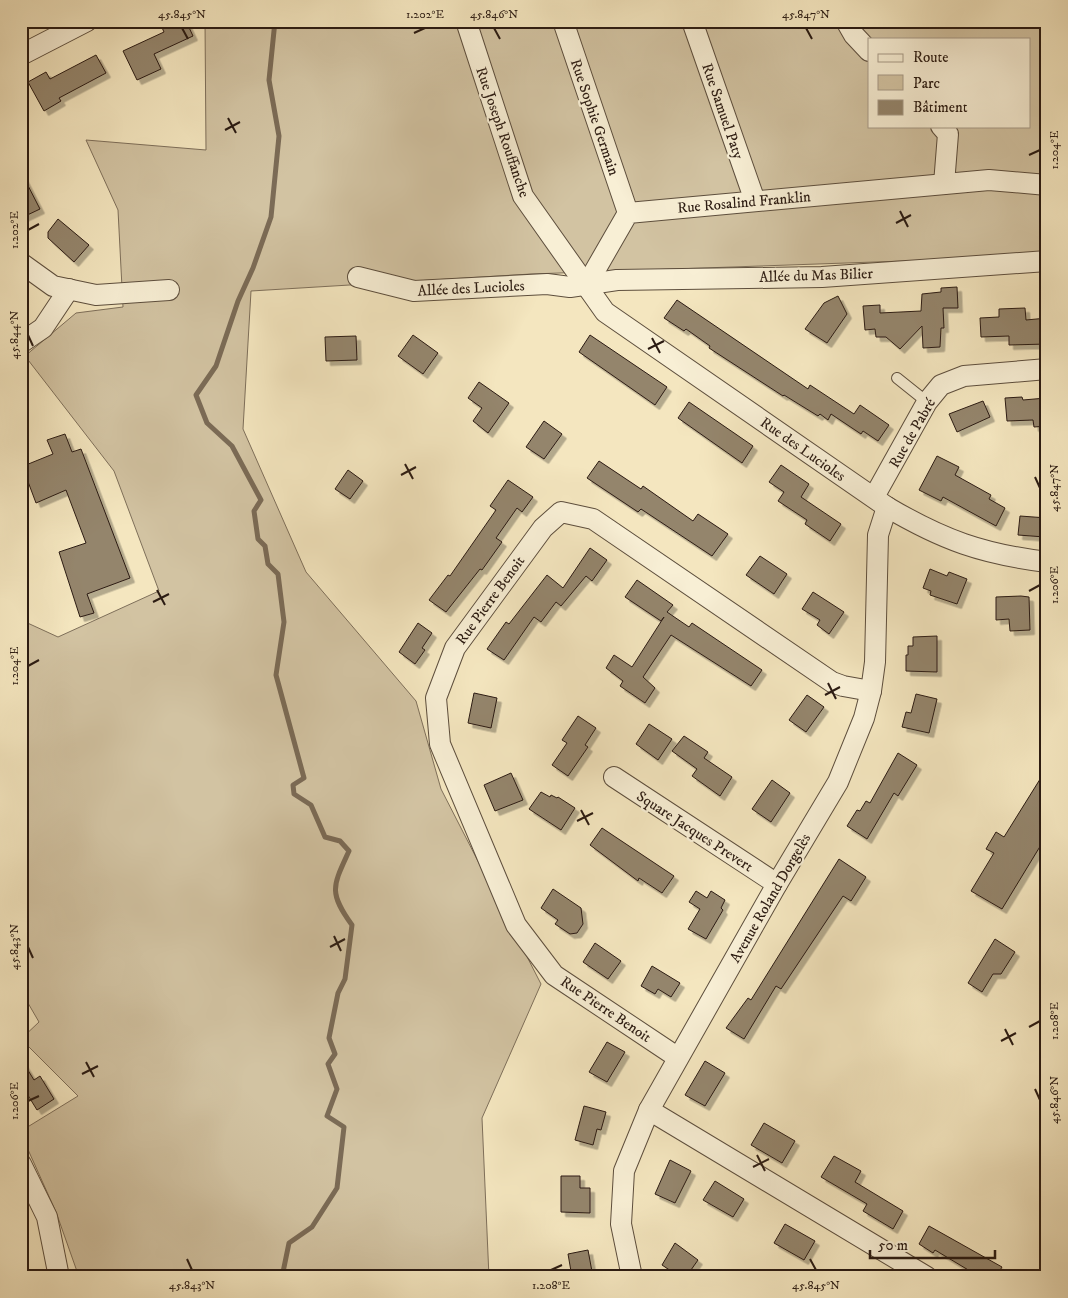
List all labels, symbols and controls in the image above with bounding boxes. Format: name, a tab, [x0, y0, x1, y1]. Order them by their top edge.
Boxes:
text: 45.845°N	[158, 7, 206, 22]
text: 1.202°E	[406, 7, 444, 22]
text: 45.846°N	[470, 7, 518, 22]
text: 45.847°N	[782, 7, 830, 22]
legend	[868, 38, 1030, 128]
text: Route	[913, 48, 948, 67]
street label: Rue Sophie Germain	[566, 56, 623, 178]
street label: Rue Samuel Paty	[697, 61, 748, 162]
street label: Rue Joseph Rouffanche	[471, 64, 534, 200]
text: Parc	[913, 74, 941, 93]
text: Bâtiment	[913, 98, 968, 117]
text: 1.204°E	[1047, 130, 1062, 169]
street label: Rue Rosalind Franklin	[676, 187, 812, 218]
text: 1.202°E	[7, 211, 22, 249]
street label: Allée du Mas Bilier	[759, 264, 874, 287]
street label: Allée des Lucioles	[417, 276, 525, 301]
text: 45.844°N	[7, 310, 22, 359]
street label: Rue de Pabré	[885, 394, 940, 472]
street label: Rue des Lucioles	[756, 413, 849, 486]
text: 45.847°N	[1047, 464, 1062, 512]
street label: Rue Pierre Benoit	[452, 552, 529, 649]
text: 1.206°E	[1047, 565, 1062, 604]
text: 1.204°E	[7, 646, 22, 685]
street label: Square Jacques Prevert	[633, 787, 757, 876]
street label: Avenue Roland Dorgelès	[726, 830, 815, 966]
text: 45.843°N	[7, 924, 22, 970]
street label: Rue Pierre Benoit	[557, 972, 655, 1047]
text: 1.208°E	[1047, 1002, 1062, 1040]
text: 45.846°N	[1047, 1076, 1062, 1124]
text: 1.206°E	[7, 1081, 22, 1120]
scale bar	[870, 1228, 996, 1260]
text: 50 m	[878, 1236, 908, 1255]
text: 45.843°N	[169, 1278, 215, 1293]
text: 1.208°E	[532, 1278, 570, 1293]
text: 45.845°N	[792, 1278, 840, 1293]

